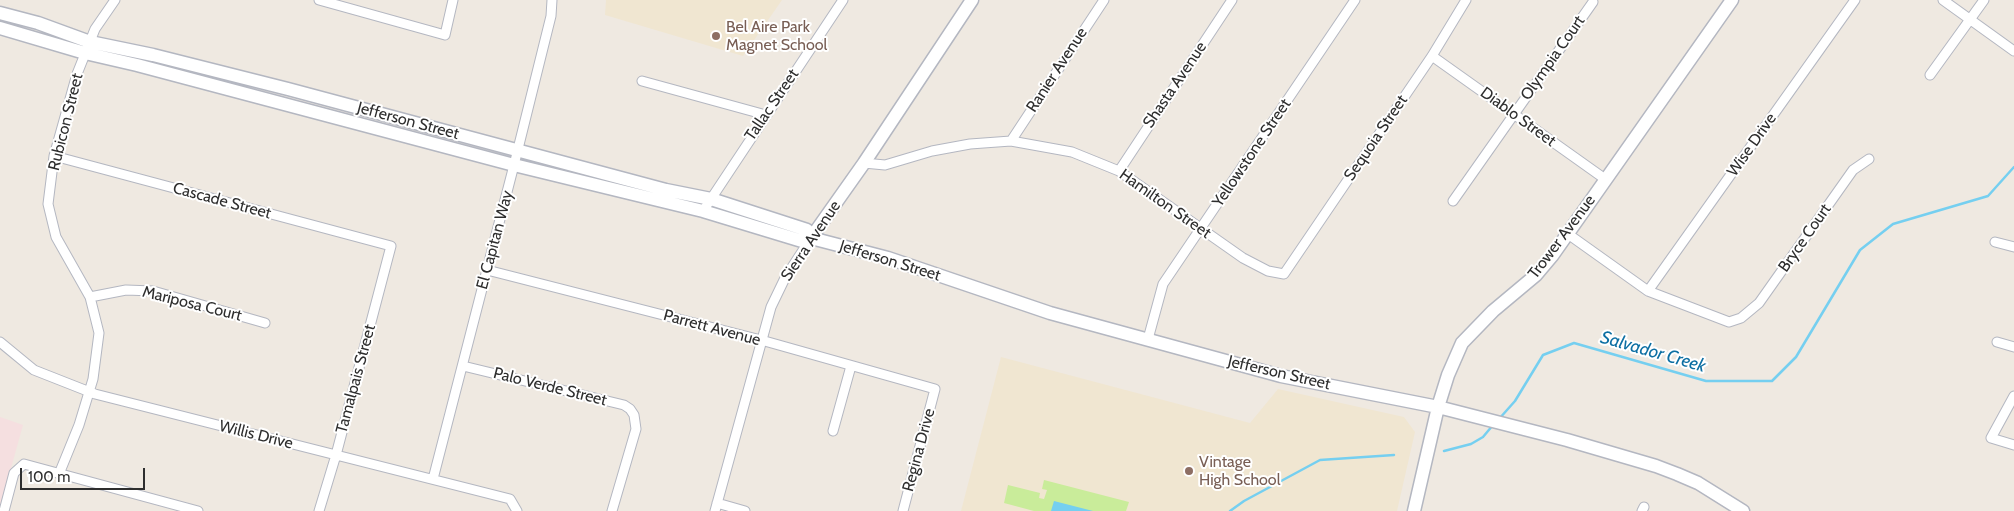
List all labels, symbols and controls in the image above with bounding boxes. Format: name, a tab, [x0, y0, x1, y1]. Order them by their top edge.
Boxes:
street label: Olympia Court	[1517, 12, 1589, 104]
place label: Bel Aire Park Magnet School	[726, 17, 827, 55]
street label: Ranier Avenue	[1022, 24, 1092, 116]
marker: Bel Aire Park Magnet School	[710, 30, 722, 42]
street label: Shasta Avenue	[1139, 38, 1211, 132]
street label: Tallac Street	[741, 65, 803, 145]
street label: Rubicon Street	[45, 71, 87, 173]
street label: Diablo Street	[1476, 83, 1560, 151]
street label: Sequoia Street	[1340, 91, 1412, 185]
street label: Yellowstone Street	[1209, 95, 1295, 211]
street label: Jefferson Street	[355, 98, 461, 144]
street label: Wise Drive	[1723, 110, 1781, 180]
street label: Hamilton Street	[1115, 165, 1215, 243]
street label: Cascade Street	[171, 179, 273, 223]
street label: El Capitan Way	[473, 188, 517, 292]
street label: Trower Avenue	[1524, 191, 1600, 283]
street label: Sierra Avenue	[777, 197, 845, 285]
street label: Bryce Court	[1775, 200, 1835, 276]
street label: Jefferson Street	[837, 236, 943, 286]
street label: Mariposa Court	[140, 282, 244, 326]
street label: Parrett Avenue	[661, 306, 763, 350]
street label: Tamalpais Street	[332, 322, 380, 436]
water label: Salvador Creek	[1598, 327, 1708, 377]
street label: Jefferson Street	[1226, 352, 1332, 394]
street label: Palo Verde Street	[491, 364, 609, 410]
street label: Regina Drive	[899, 406, 939, 494]
street label: Willis Drive	[217, 417, 295, 453]
place label: Vintage High School	[1199, 452, 1280, 490]
scale bar	[22, 458, 148, 490]
marker: Vintage High School	[1183, 465, 1195, 477]
text: 100 m	[28, 468, 70, 486]

